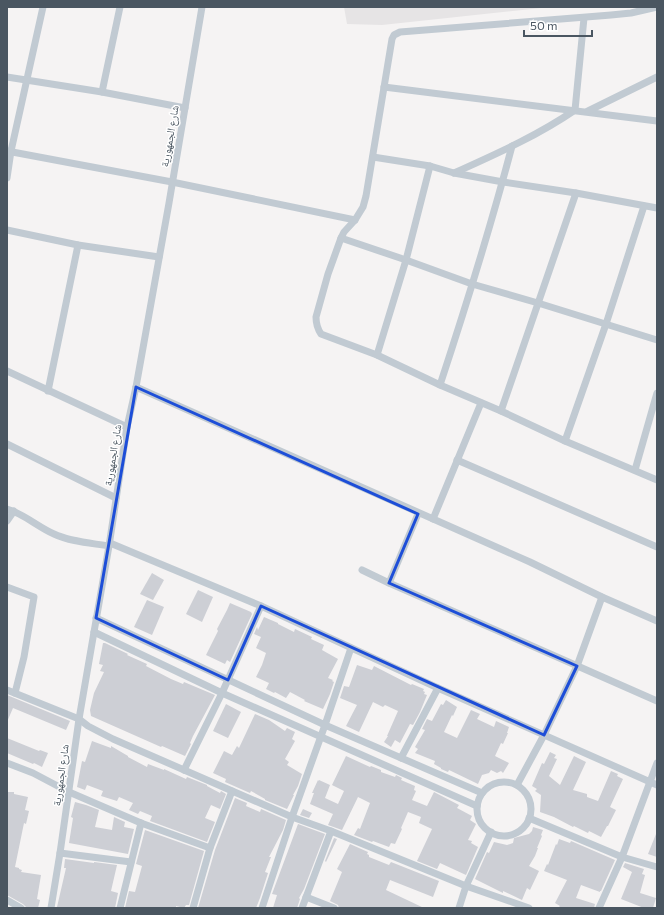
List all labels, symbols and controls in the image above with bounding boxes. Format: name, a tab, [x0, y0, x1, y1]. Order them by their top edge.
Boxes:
scale bar	[524, 12, 592, 38]
text: 50 m	[530, 18, 558, 32]
street label: شارع الجمهورية	[157, 104, 182, 168]
street label: شارع الجمهورية	[101, 423, 124, 487]
street label: شارع الجمهورية	[49, 743, 72, 807]

